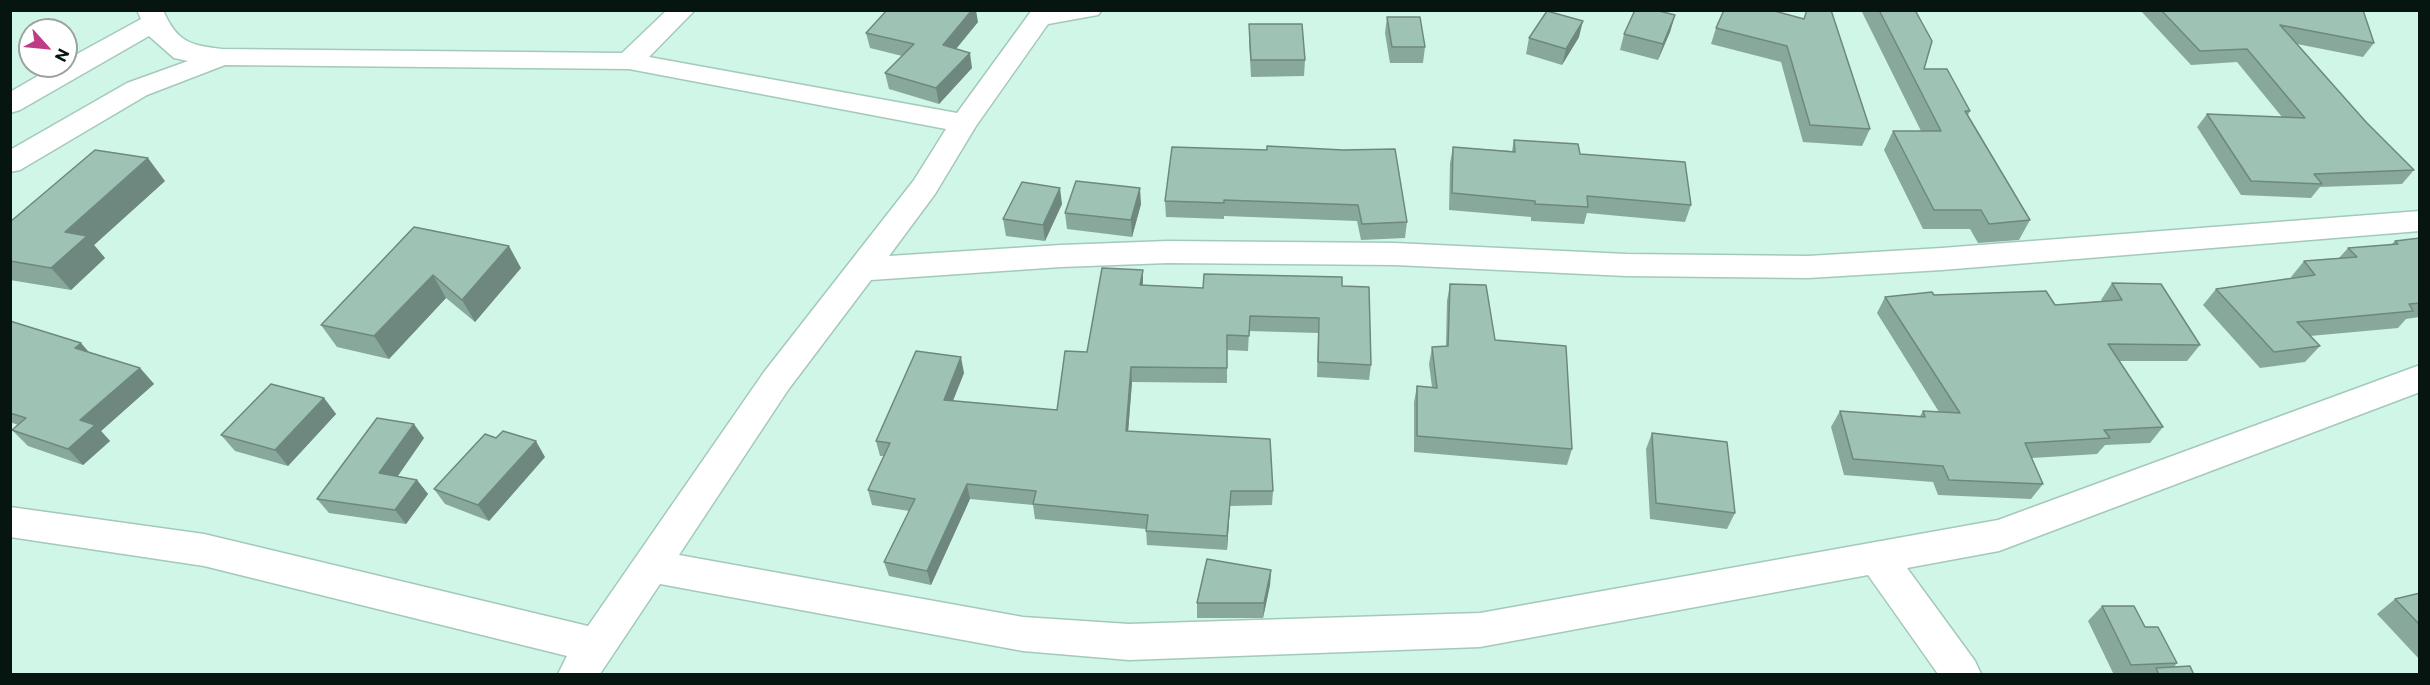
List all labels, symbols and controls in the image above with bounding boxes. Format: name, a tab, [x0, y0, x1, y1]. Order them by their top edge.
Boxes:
north arrow	[18, 18, 78, 78]
text: N	[52, 46, 74, 65]

